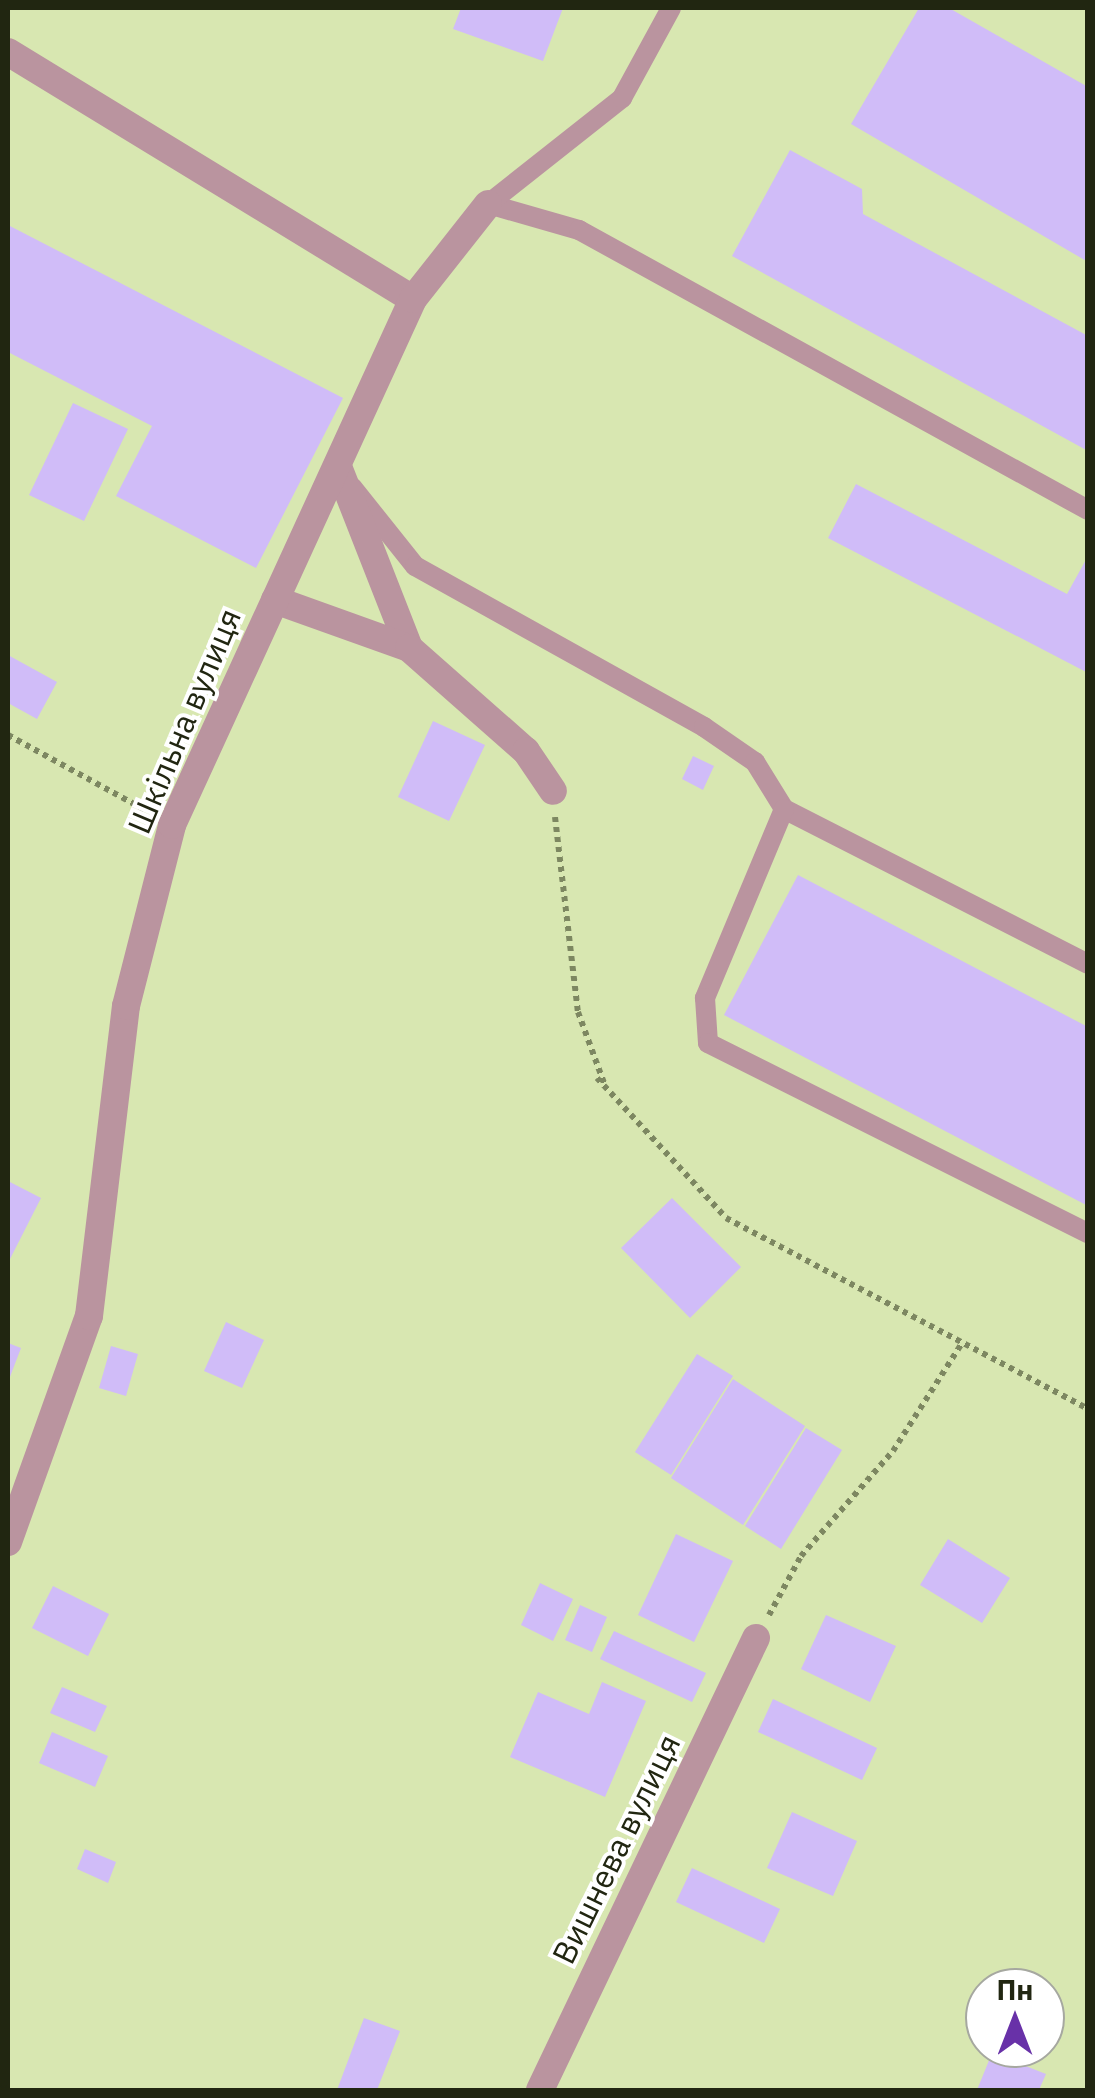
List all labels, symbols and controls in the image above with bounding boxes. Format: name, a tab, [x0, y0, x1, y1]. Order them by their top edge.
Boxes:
street label: Шкільна вулиця	[119, 603, 249, 839]
street label: Вишнева вулиця	[544, 1728, 688, 1970]
north arrow	[965, 1968, 1065, 2068]
text: Пн	[997, 1971, 1034, 2008]

